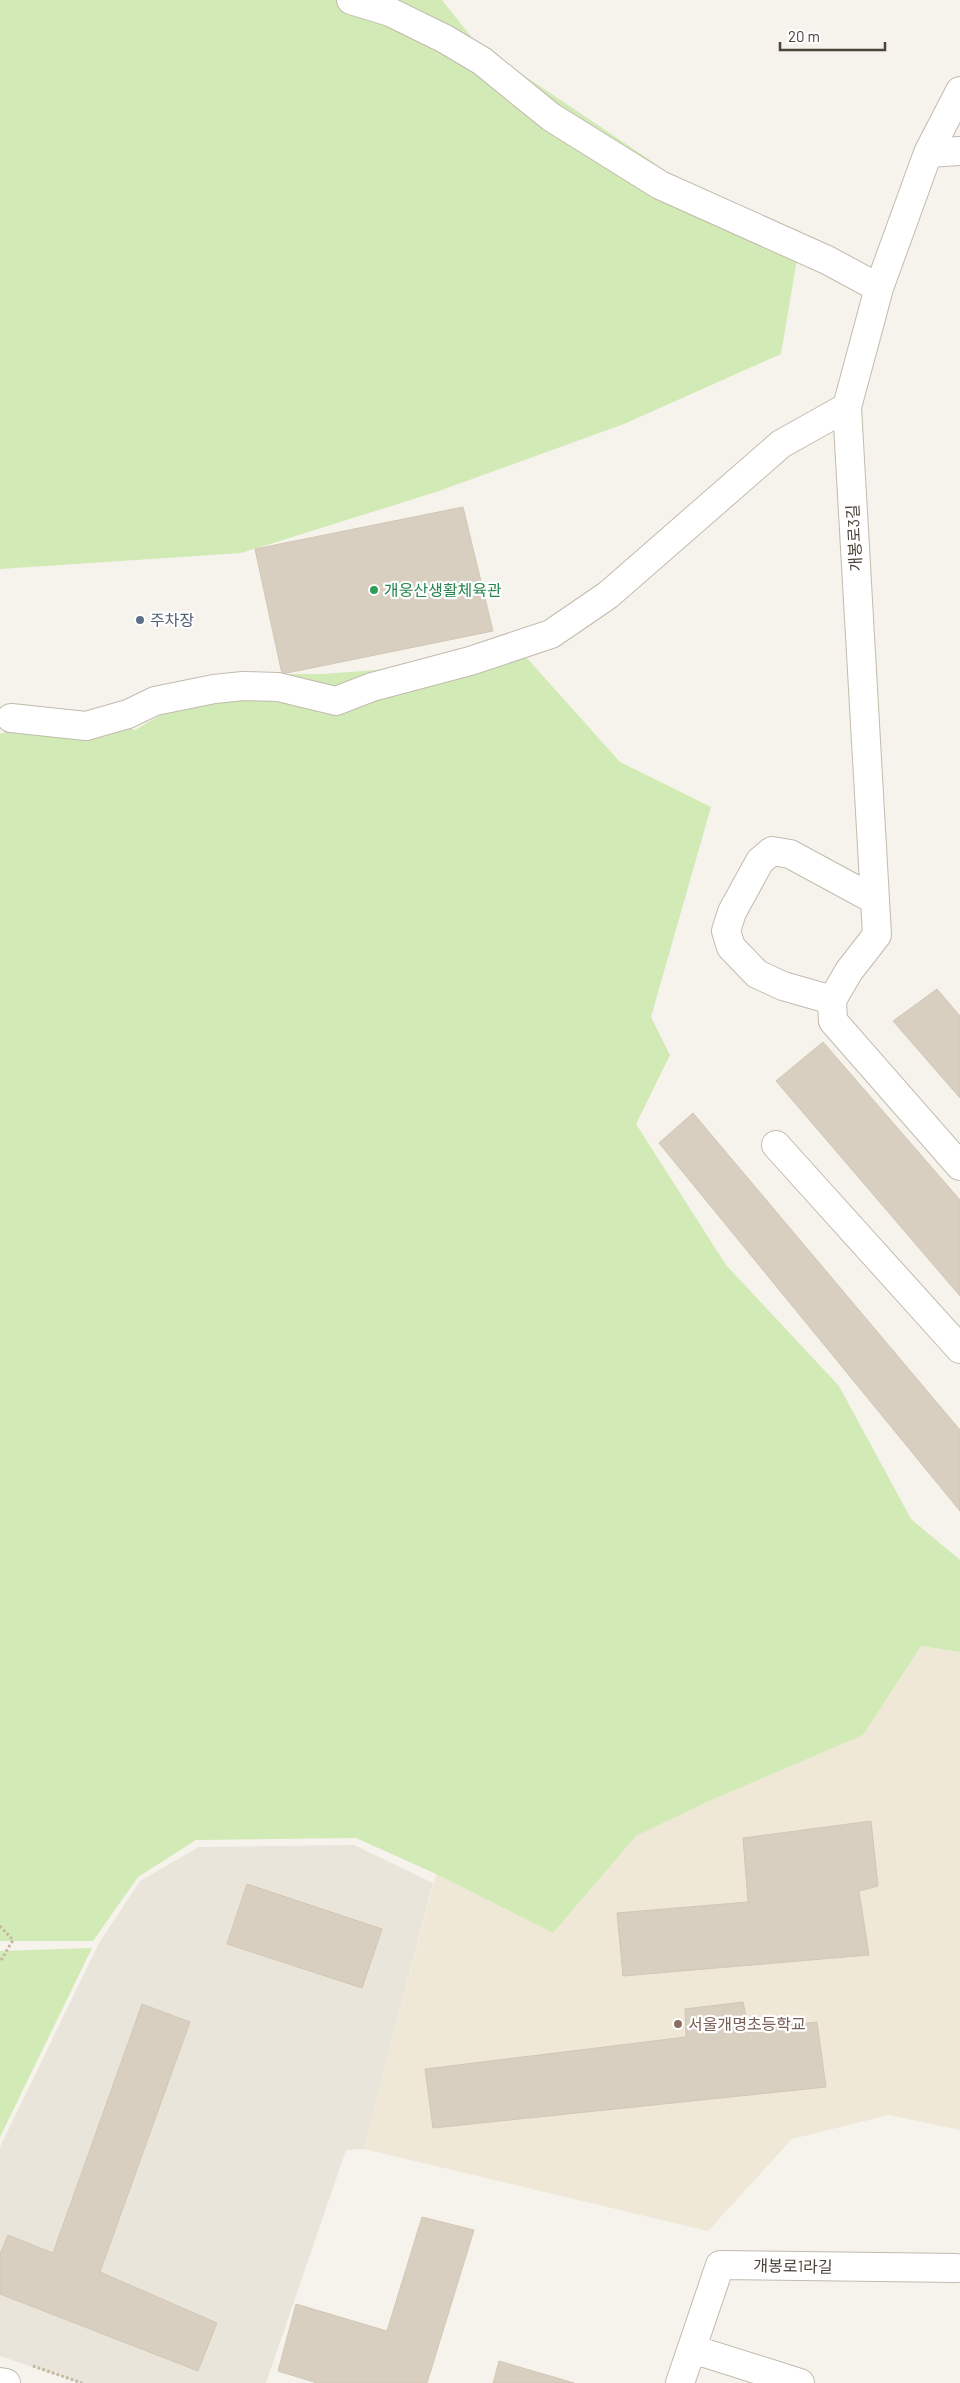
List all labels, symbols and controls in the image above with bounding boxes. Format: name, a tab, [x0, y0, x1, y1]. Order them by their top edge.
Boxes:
scale bar	[780, 20, 885, 52]
text: 20 m	[788, 27, 820, 45]
street label: 개봉로3길	[842, 504, 865, 572]
place label: 개웅산생활체육관	[384, 580, 502, 599]
marker: 개웅산생활체육관	[368, 584, 380, 596]
place label: 주차장	[150, 610, 194, 629]
marker: 주차장	[134, 614, 146, 626]
place label: 서울개명초등학교	[688, 2014, 806, 2033]
marker: 서울개명초등학교	[672, 2018, 684, 2030]
street label: 개봉로1라길	[753, 2255, 833, 2276]

